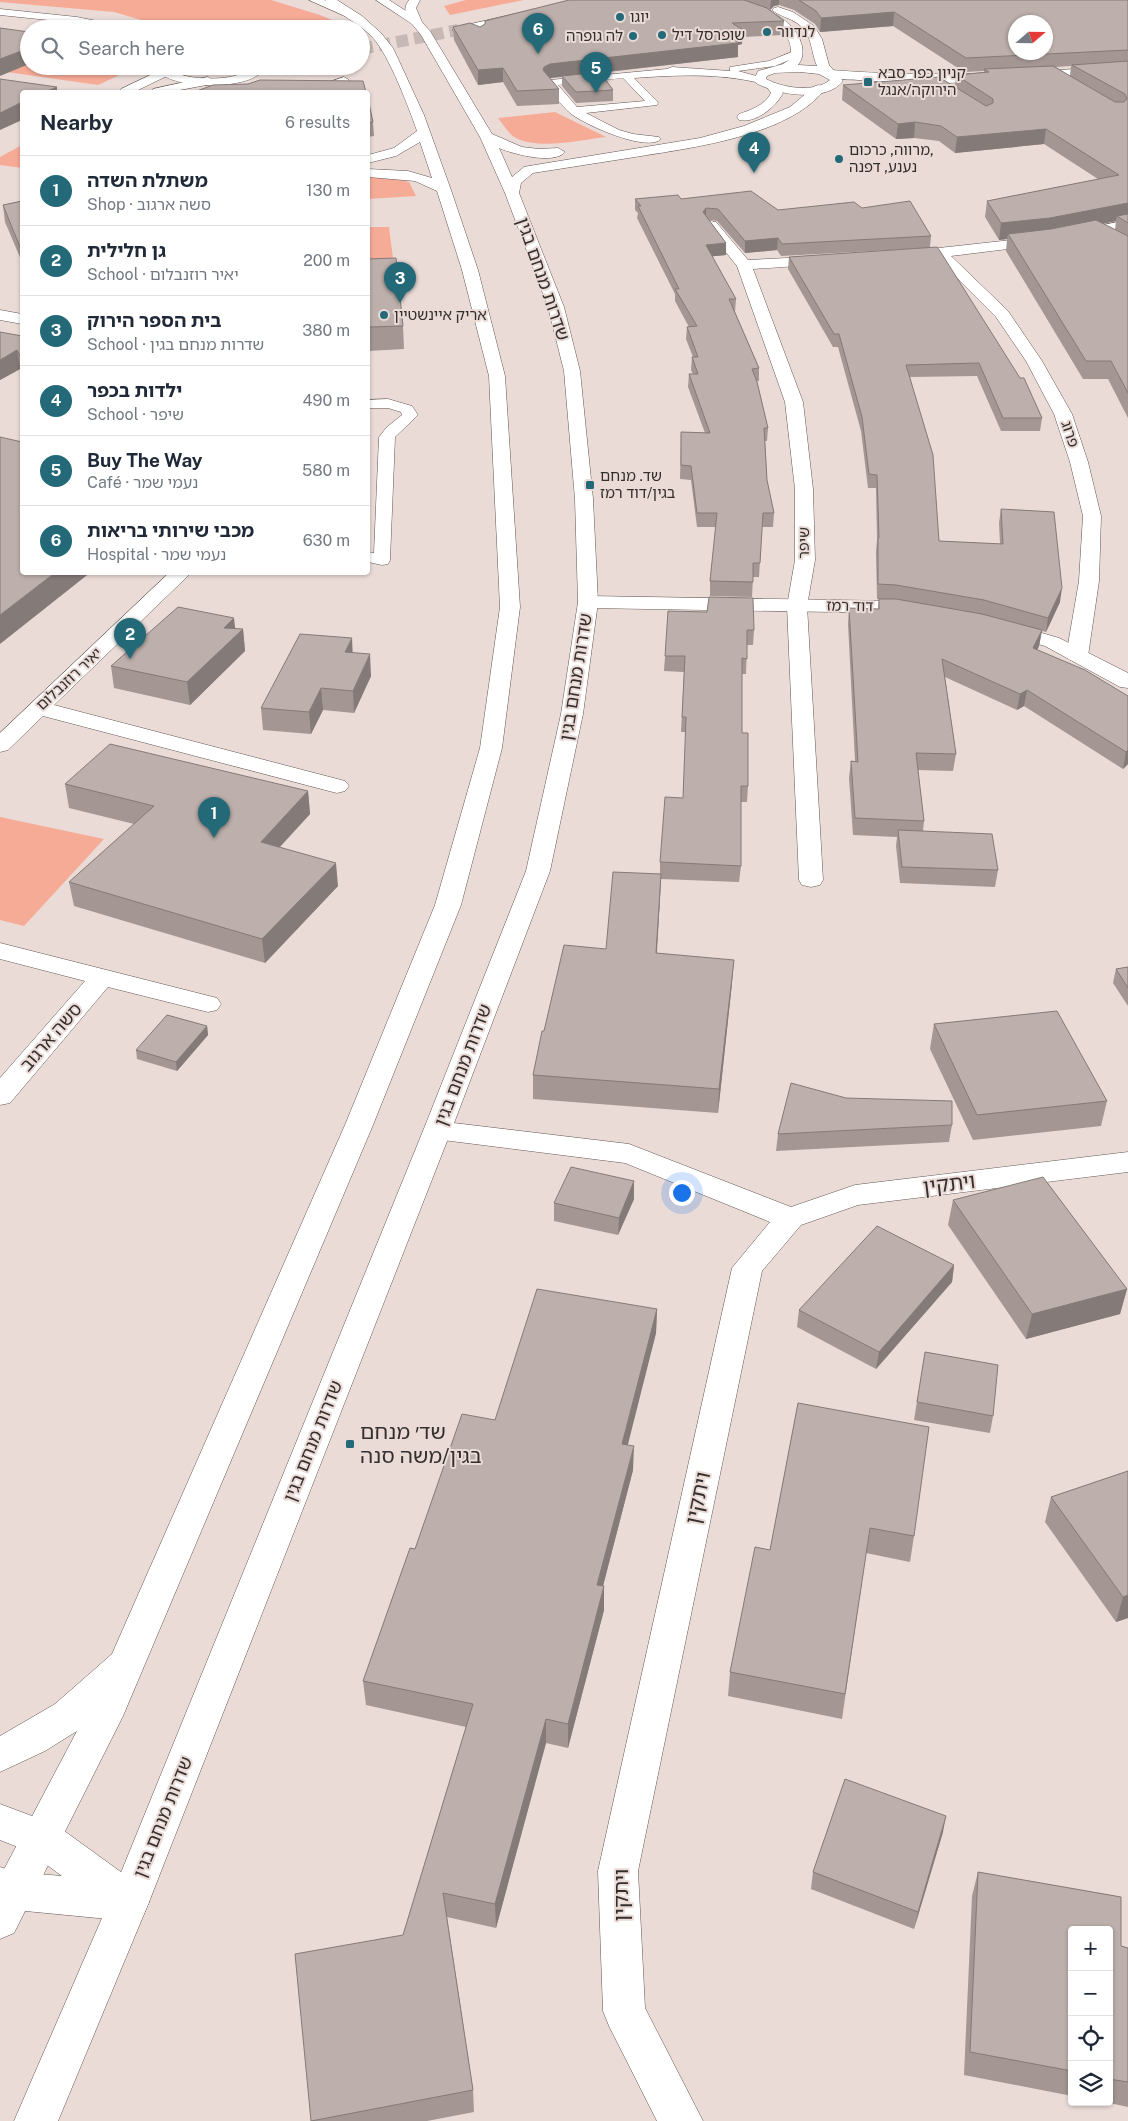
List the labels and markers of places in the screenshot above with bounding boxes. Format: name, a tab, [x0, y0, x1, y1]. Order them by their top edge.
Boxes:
place label: יוגו	[630, 8, 649, 25]
marker: יוגו	[614, 11, 626, 23]
pin: 6	[522, 13, 554, 54]
place label: לנדוור	[777, 23, 816, 40]
place label: שופרסל דיל	[672, 26, 745, 43]
marker: לנדוור	[761, 26, 773, 38]
place label: לה גופרה	[566, 27, 623, 44]
marker: שופרסל דיל	[656, 29, 668, 41]
marker: לה גופרה	[627, 30, 639, 42]
pin: 5	[580, 52, 612, 93]
place label: קניון כפר סבא הירוקה/אנגל	[878, 64, 966, 98]
marker: קניון כפר סבא הירוקה/אנגל	[862, 76, 874, 88]
pin: 4	[738, 132, 770, 173]
place label: מרווה, כרכום, נענע, דפנה	[849, 141, 934, 175]
marker: מרווה, כרכום, נענע, דפנה	[833, 153, 845, 165]
pin: 3	[384, 262, 416, 303]
place label: אריק איינשטיין	[394, 306, 487, 323]
marker: אריק איינשטיין	[378, 309, 390, 321]
place label: שד. מנחם בגין/דוד רמז	[600, 467, 676, 501]
marker: שד. מנחם בגין/דוד רמז	[584, 479, 596, 491]
pin: 2	[114, 618, 146, 659]
pin: 1	[198, 797, 230, 838]
place label: שד׳ מנחם בגין/משה סנה	[360, 1419, 482, 1468]
marker: שד׳ מנחם בגין/משה סנה	[344, 1438, 356, 1450]

